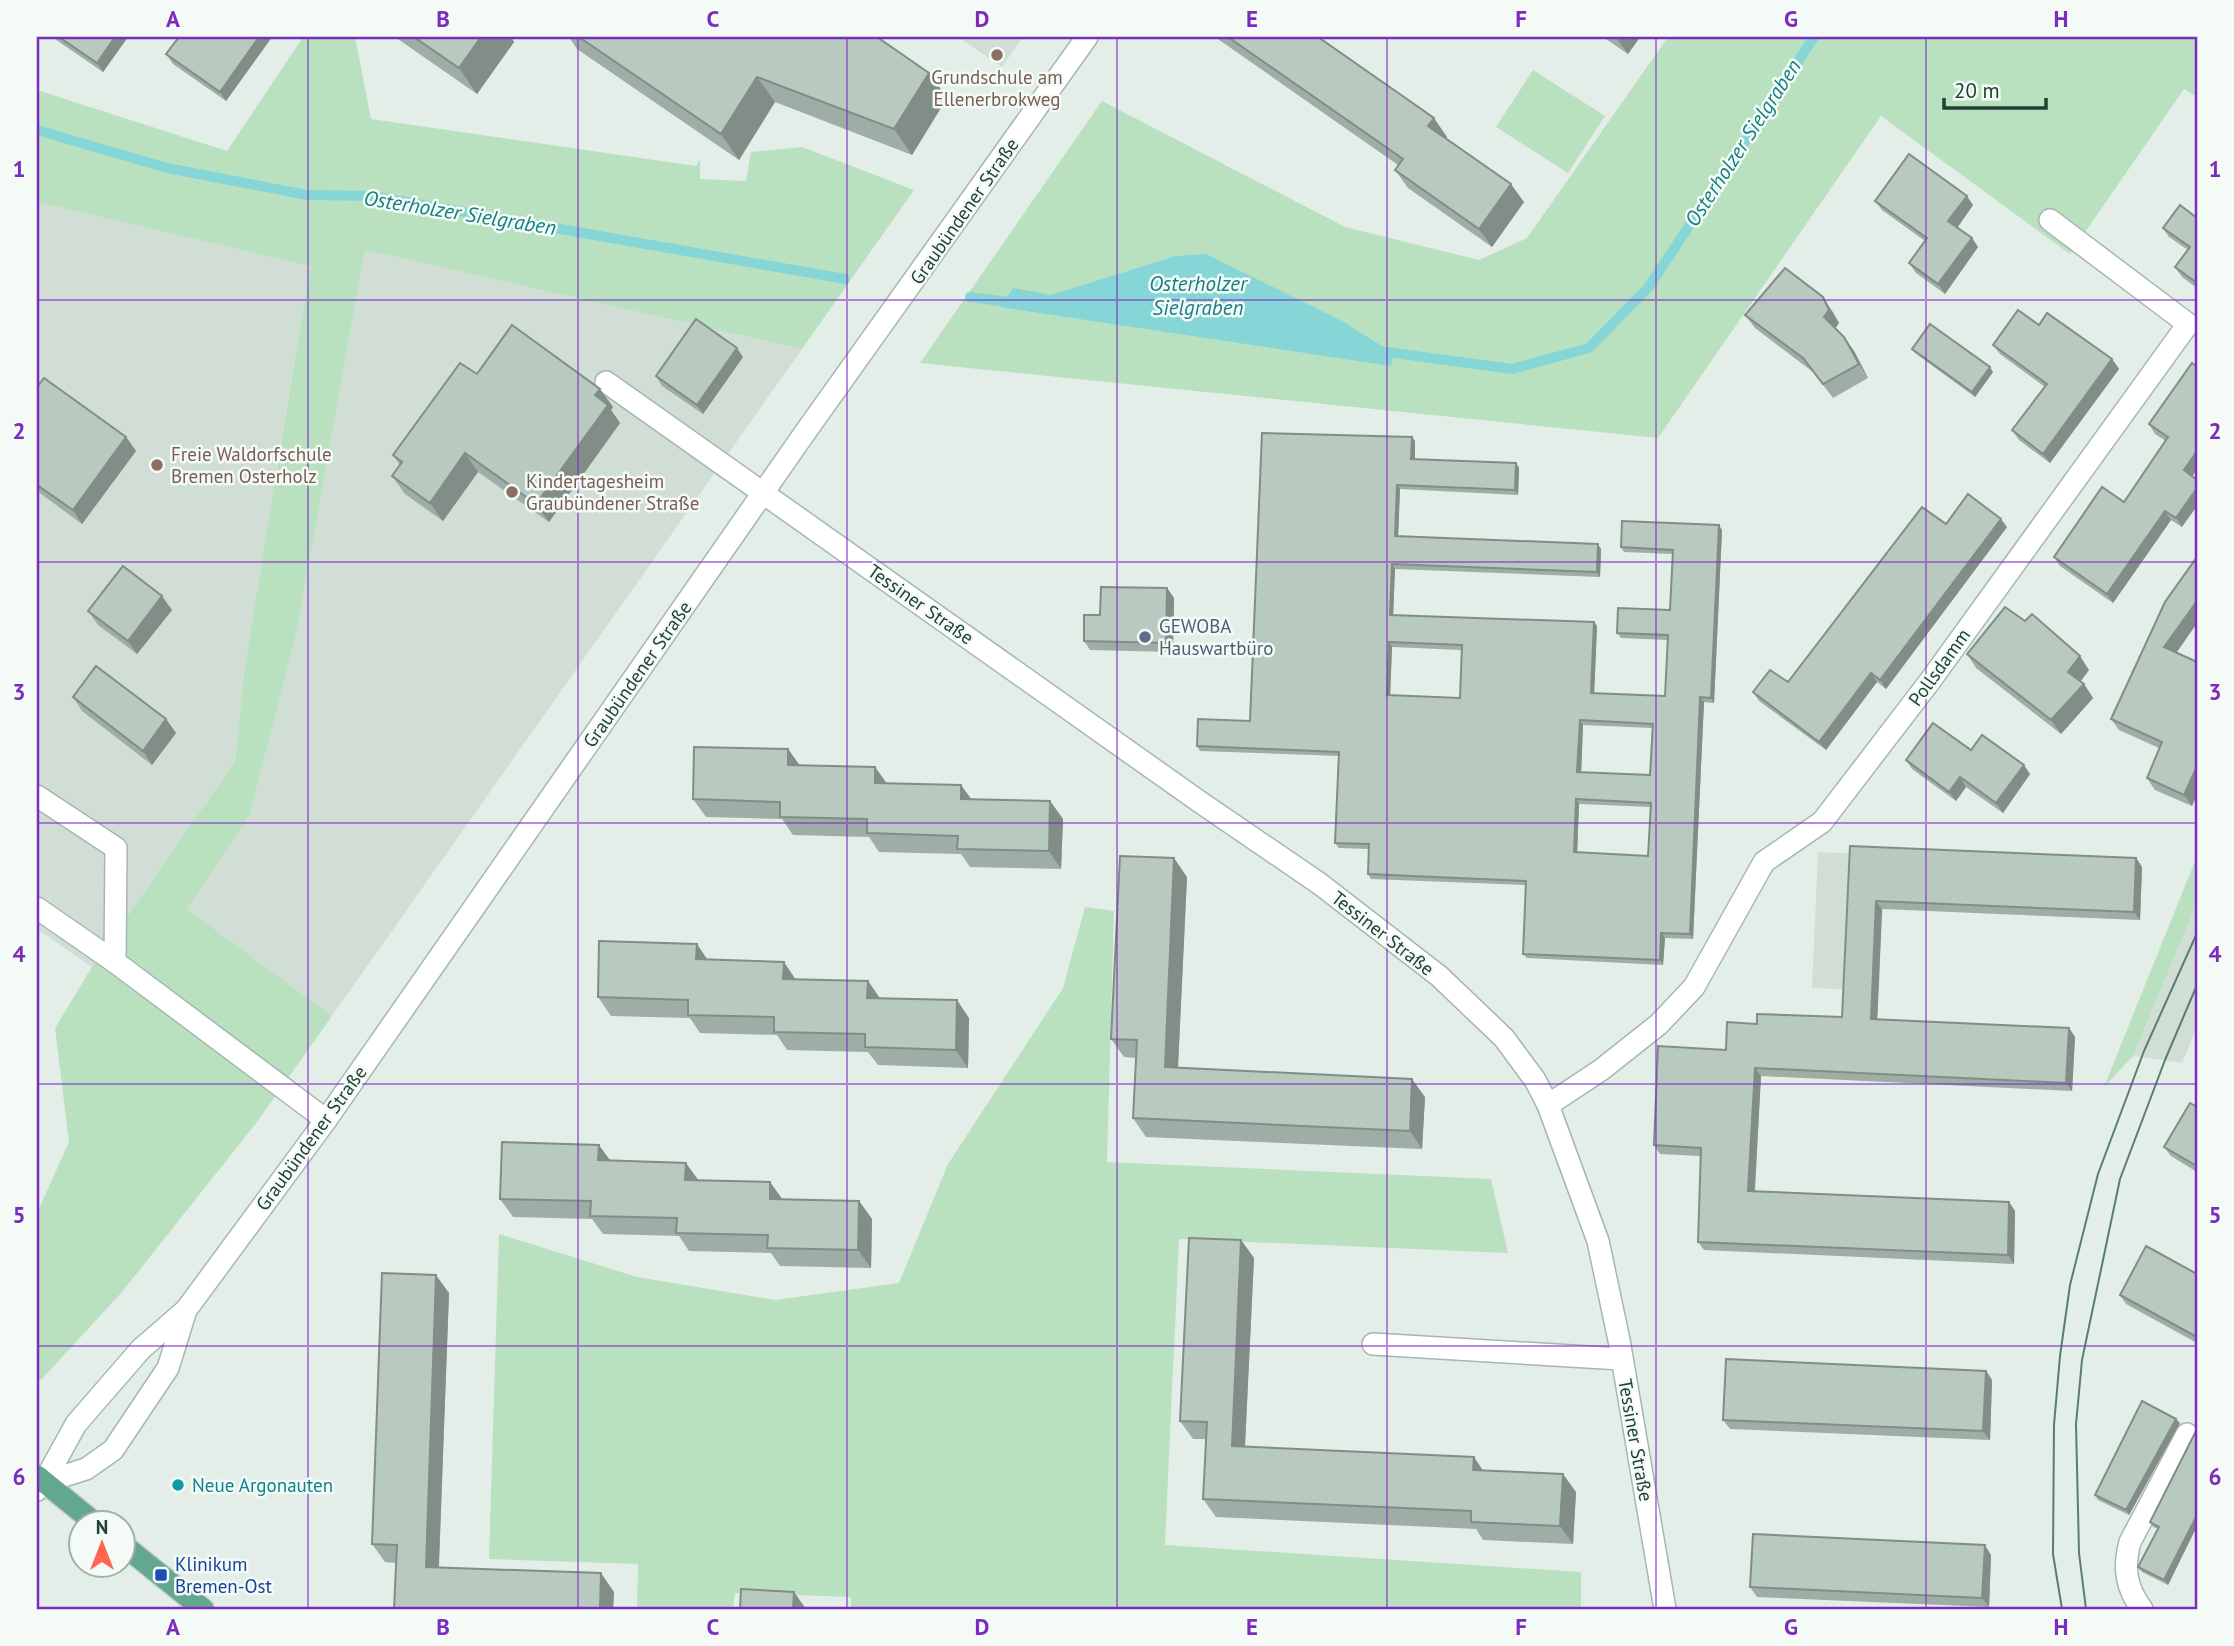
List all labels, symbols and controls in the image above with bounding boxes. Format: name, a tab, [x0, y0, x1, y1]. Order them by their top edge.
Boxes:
text: A	[166, 4, 180, 33]
text: B	[436, 4, 450, 33]
text: C	[707, 4, 720, 33]
text: D	[975, 4, 989, 33]
text: E	[1246, 4, 1258, 33]
text: F	[1515, 4, 1527, 33]
text: G	[1784, 4, 1798, 33]
text: H	[2054, 4, 2068, 33]
marker: Grundschule am Ellenerbrokweg	[989, 47, 1005, 63]
water label: Osterholzer Sielgraben	[1678, 54, 1807, 231]
place label: Grundschule am Ellenerbrokweg	[931, 65, 1063, 111]
scale bar	[1944, 66, 2045, 110]
text: 20 m	[1954, 77, 2000, 104]
street label: Graubündener Straße	[904, 133, 1024, 289]
text: 1	[12, 154, 26, 183]
text: 1	[2208, 154, 2222, 183]
water label: Osterholzer Sielgraben	[362, 184, 558, 241]
water label: Osterholzer Sielgraben	[1149, 270, 1249, 321]
text: 2	[12, 416, 26, 445]
text: 2	[2208, 416, 2222, 445]
place label: Freie Waldorfschule Bremen Osterholz	[171, 442, 332, 488]
marker: Freie Waldorfschule Bremen Osterholz	[149, 457, 165, 473]
place label: Kindertagesheim Graubündener Straße	[526, 469, 699, 515]
marker: Kindertagesheim Graubündener Straße	[504, 484, 520, 500]
street label: Tessiner Straße	[863, 559, 979, 649]
street label: Graubündener Straße	[577, 596, 697, 752]
place label: GEWOBA Hauswartbüro	[1159, 614, 1273, 660]
street label: Pollsdamm	[1903, 624, 1975, 710]
marker: GEWOBA Hauswartbüro	[1137, 629, 1153, 645]
text: 3	[12, 677, 26, 706]
text: 3	[2208, 677, 2222, 706]
street label: Tessiner Straße	[1327, 885, 1439, 981]
text: 4	[12, 939, 26, 968]
text: 4	[2208, 939, 2222, 968]
street label: Graubündener Straße	[250, 1061, 372, 1215]
text: 5	[12, 1200, 26, 1229]
text: 5	[2208, 1200, 2222, 1229]
street label: Tessiner Straße	[1613, 1377, 1659, 1503]
text: 6	[12, 1462, 26, 1491]
text: 6	[2208, 1462, 2222, 1491]
place label: Neue Argonauten	[192, 1473, 333, 1497]
marker: Neue Argonauten	[170, 1477, 186, 1493]
north arrow	[66, 1510, 136, 1580]
text: N	[96, 1515, 108, 1539]
place label: Klinikum Bremen-Ost	[175, 1552, 273, 1598]
marker: Klinikum Bremen-Ost	[153, 1567, 169, 1583]
text: A	[166, 1612, 180, 1641]
text: B	[436, 1612, 450, 1641]
text: C	[707, 1612, 720, 1641]
text: D	[975, 1612, 989, 1641]
text: E	[1246, 1612, 1258, 1641]
text: F	[1515, 1612, 1527, 1641]
text: G	[1784, 1612, 1798, 1641]
text: H	[2054, 1612, 2068, 1641]

